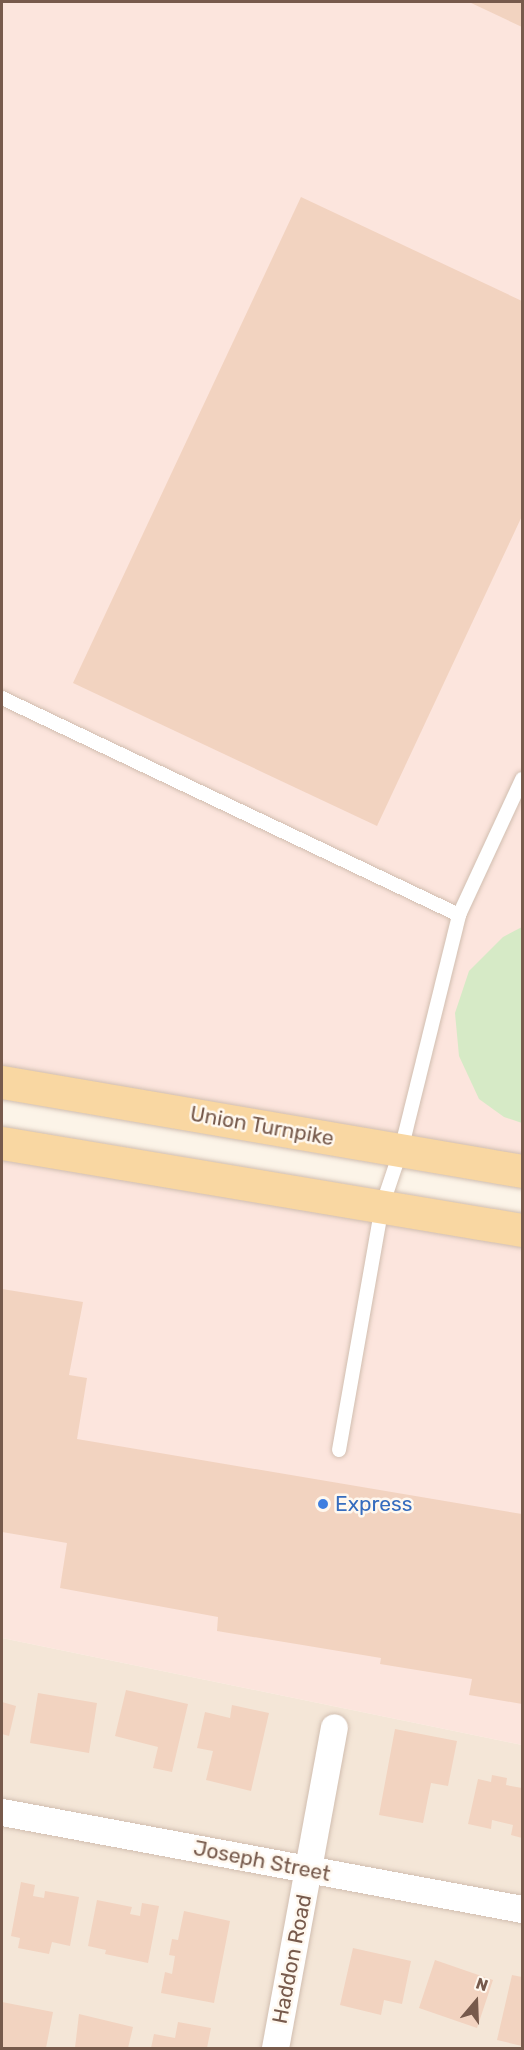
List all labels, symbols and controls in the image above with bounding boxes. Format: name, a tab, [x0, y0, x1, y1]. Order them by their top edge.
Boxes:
street label: Union Turnpike	[188, 1101, 336, 1151]
place label: Express	[335, 1491, 413, 1517]
marker: Express	[316, 1497, 330, 1511]
street label: Joseph Street	[191, 1835, 333, 1887]
street label: Haddon Road	[267, 1892, 317, 2026]
north arrow	[446, 1972, 506, 2032]
text: N	[473, 1974, 491, 1995]

